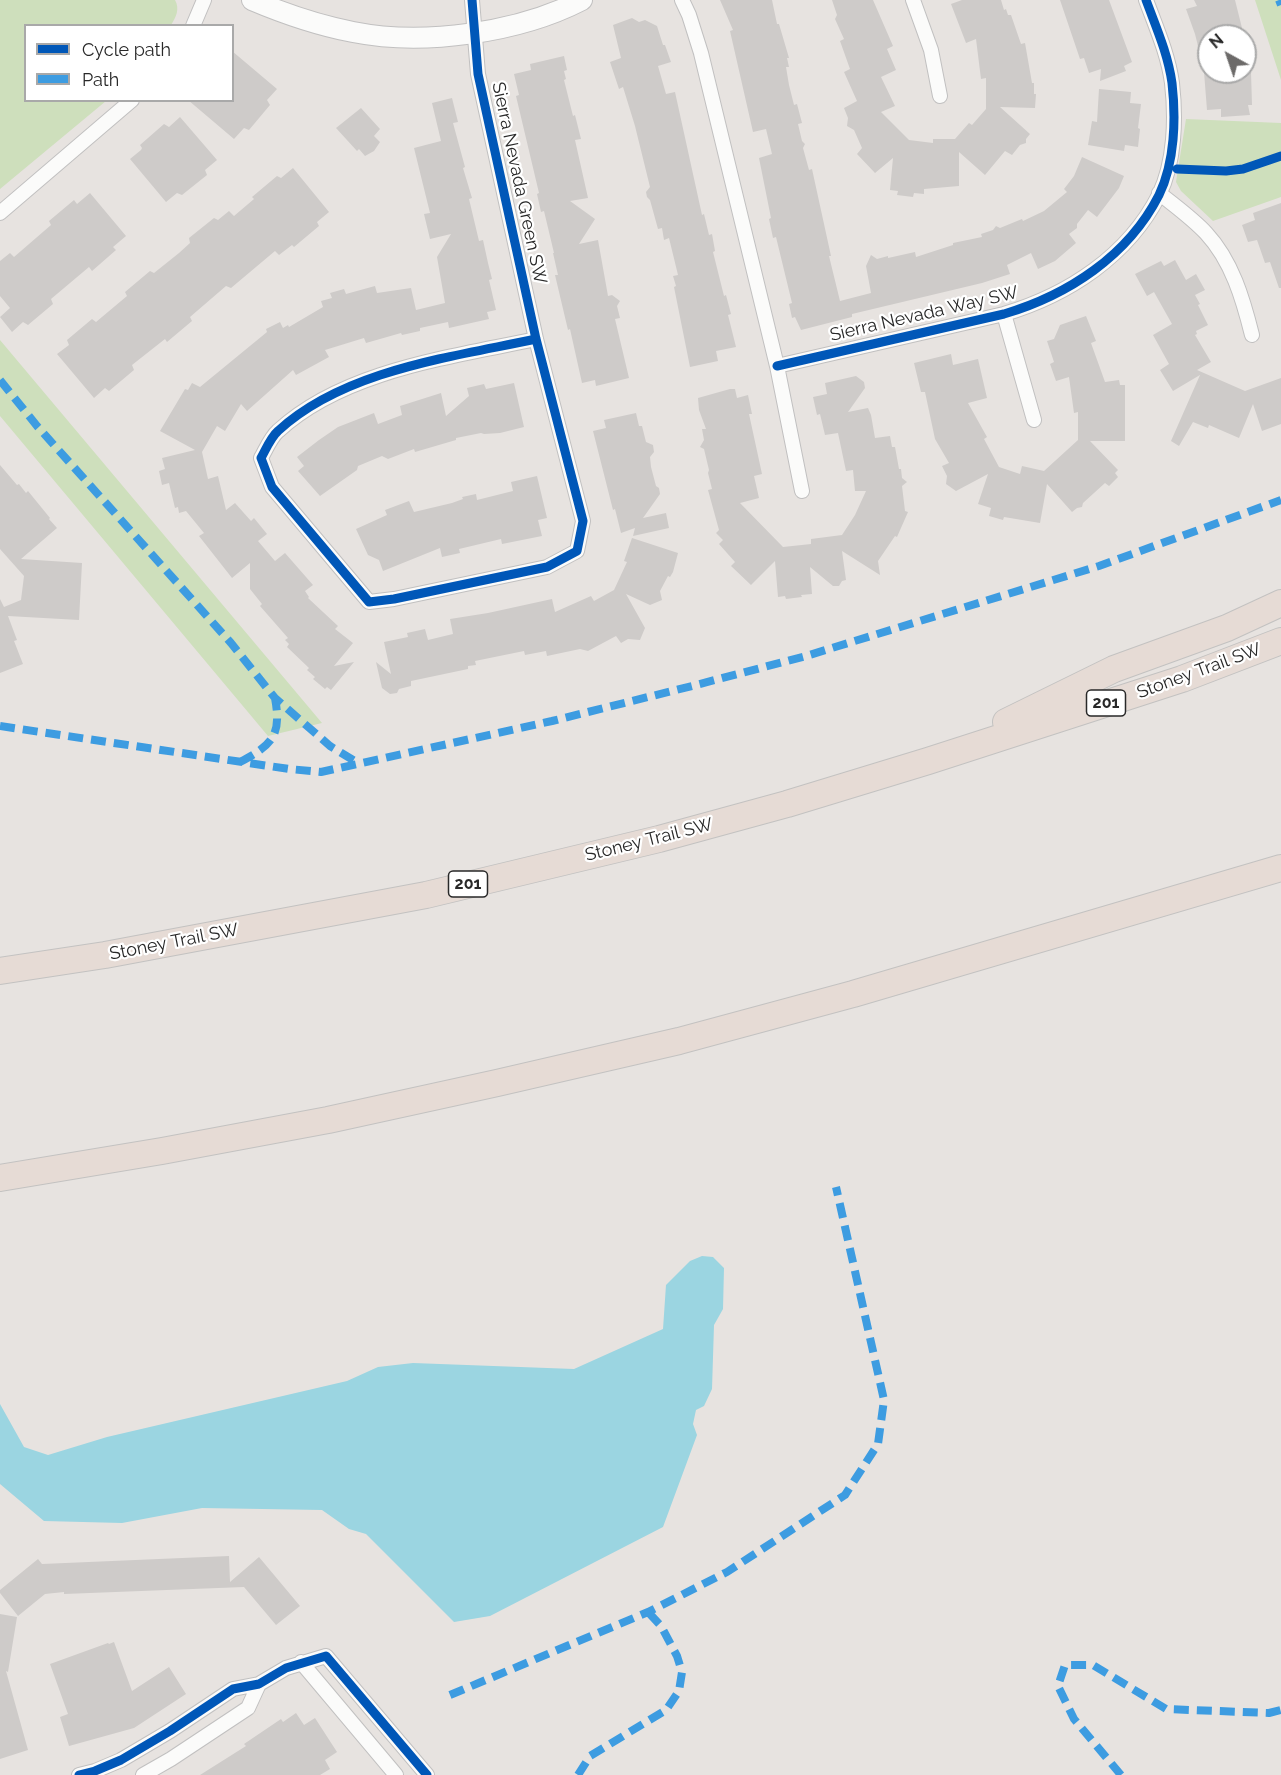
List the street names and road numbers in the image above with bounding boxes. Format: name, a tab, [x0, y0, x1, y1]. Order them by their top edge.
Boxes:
street label: Sierra Nevada Green SW	[487, 80, 551, 286]
street label: Sierra Nevada Way SW	[828, 282, 1020, 346]
street label: Stoney Trail SW	[1134, 638, 1264, 704]
road number: 201	[1086, 690, 1126, 716]
street label: Stoney Trail SW	[583, 814, 715, 866]
road number: 201	[448, 871, 488, 897]
street label: Stoney Trail SW	[108, 919, 240, 965]

